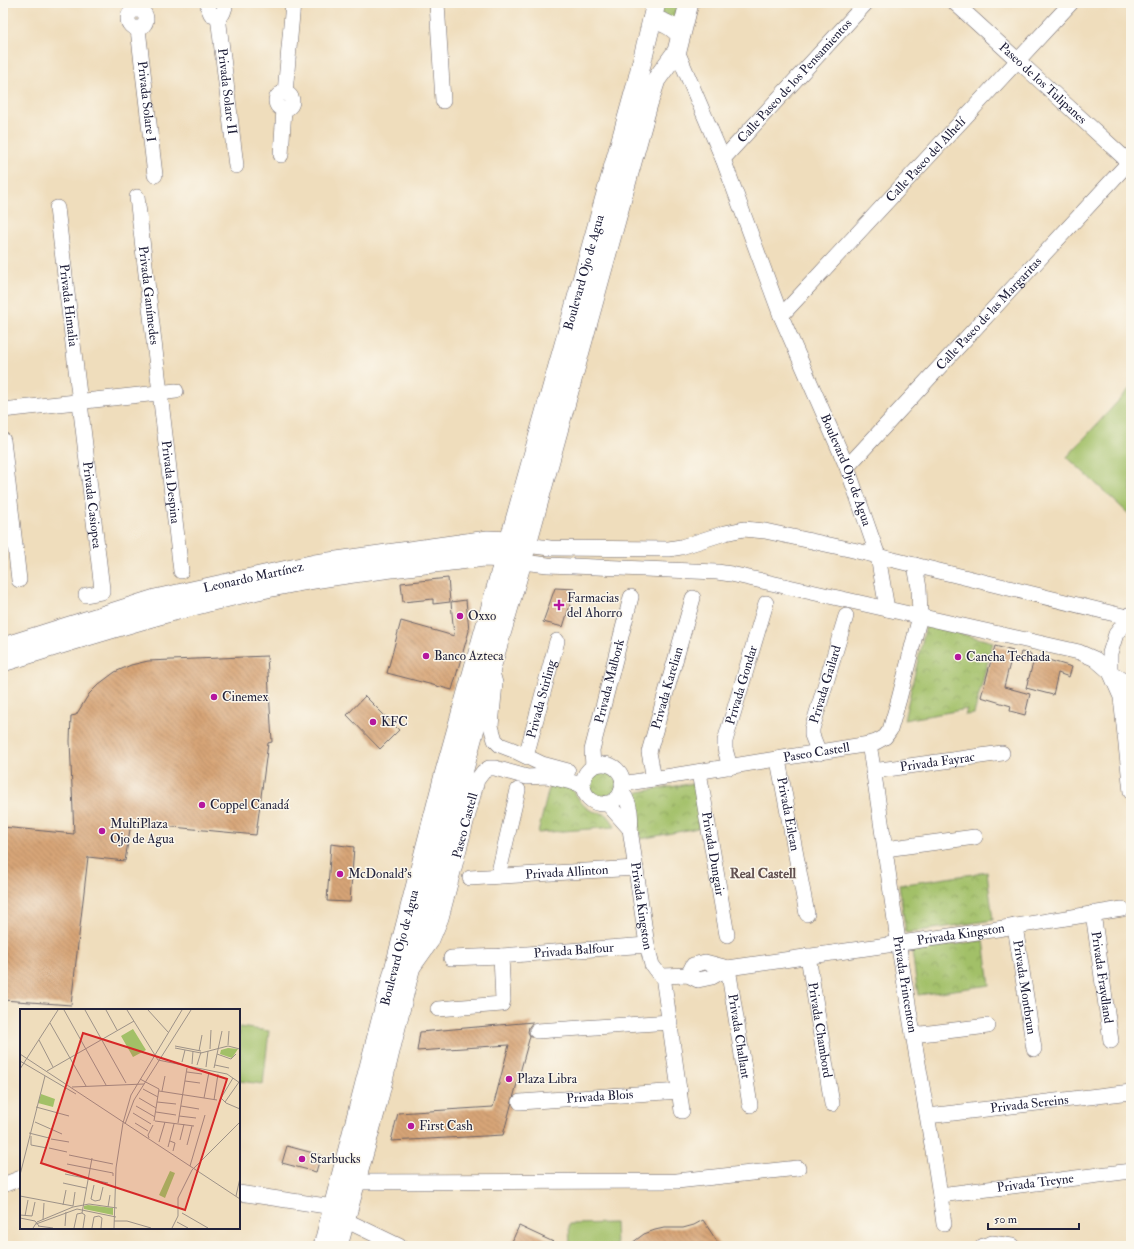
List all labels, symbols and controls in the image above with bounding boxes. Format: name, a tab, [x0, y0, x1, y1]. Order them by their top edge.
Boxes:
street label: Calle Paseo de los Pensamientos	[734, 15, 856, 146]
street label: Paseo de los Tulipanes	[996, 39, 1090, 128]
street label: Privada Solare II	[214, 47, 240, 136]
street label: Privada Solare I	[134, 60, 159, 143]
street label: Calle Paseo del Alhelí	[883, 113, 970, 205]
street label: Boulevard Ojo de Agua	[560, 212, 608, 332]
street label: Privada Ganímedes	[135, 245, 162, 346]
street label: Calle Paseo de las Margaritas	[933, 253, 1046, 373]
street label: Privada Himalia	[56, 263, 81, 348]
street label: Boulevard Ojo de Agua	[817, 411, 875, 529]
street label: Privada Despina	[158, 440, 183, 525]
street label: Privada Casiopea	[79, 461, 105, 550]
street label: Leonardo Martínez	[202, 559, 306, 596]
place label: Farmacias del Ahorro	[567, 590, 622, 621]
marker: Farmacias del Ahorro	[554, 600, 564, 610]
place label: Oxxo	[468, 608, 496, 624]
marker: Oxxo	[455, 611, 465, 621]
street label: Privada Malbork	[591, 637, 628, 725]
street label: Privada Gailard	[806, 643, 845, 725]
street label: Privada Gondar	[722, 644, 761, 727]
street label: Privada Karelian	[648, 645, 687, 731]
place label: Banco Azteca	[434, 648, 504, 664]
place label: Cancha Techada	[966, 649, 1051, 665]
marker: Banco Azteca	[421, 651, 431, 661]
marker: Cancha Techada	[953, 652, 963, 662]
street label: Privada Stirling	[523, 657, 560, 740]
place label: Cinemex	[222, 689, 268, 705]
marker: Cinemex	[209, 692, 219, 702]
place label: KFC	[381, 714, 408, 730]
marker: KFC	[368, 717, 378, 727]
street label: Paseo Castell	[782, 739, 852, 766]
street label: Privada Fayrac	[899, 749, 976, 775]
street label: Privada Eilean	[773, 776, 803, 853]
street label: Paseo Castell	[449, 790, 482, 860]
place label: Coppel Canadá	[210, 797, 290, 814]
marker: Coppel Canadá	[197, 800, 207, 810]
street label: Privada Dungair	[698, 810, 728, 897]
place label: MultiPlaza Ojo de Agua	[110, 816, 175, 847]
marker: MultiPlaza Ojo de Agua	[97, 826, 107, 836]
street label: Privada Kingston	[627, 861, 656, 952]
street label: Privada Allinton	[525, 862, 609, 883]
district label: Real Castell	[730, 865, 797, 882]
place label: McDonald's	[348, 866, 412, 882]
marker: McDonald's	[335, 869, 345, 879]
street label: Boulevard Ojo de Agua	[377, 887, 422, 1007]
street label: Privada Kingston	[916, 920, 1006, 949]
street label: Privada Fraydland	[1088, 930, 1117, 1025]
street label: Privada Princenton	[889, 935, 921, 1034]
street label: Privada Montbrun	[1009, 939, 1040, 1036]
street label: Privada Balfour	[533, 940, 615, 962]
street label: Privada Chambord	[804, 981, 836, 1080]
street label: Privada Challant	[724, 992, 754, 1080]
inset map	[20, 1009, 240, 1229]
place label: Plaza Libra	[517, 1071, 578, 1087]
marker: Plaza Libra	[504, 1074, 514, 1084]
street label: Privada Blois	[566, 1086, 634, 1107]
street label: Privada Sereins	[989, 1091, 1070, 1117]
place label: First Cash	[419, 1118, 473, 1134]
marker: First Cash	[406, 1121, 416, 1131]
place label: Starbucks	[310, 1151, 361, 1167]
marker: Starbucks	[297, 1154, 307, 1164]
street label: Privada Treyne	[996, 1170, 1075, 1196]
scale bar	[988, 1205, 1079, 1231]
text: 50 m	[994, 1212, 1018, 1227]

